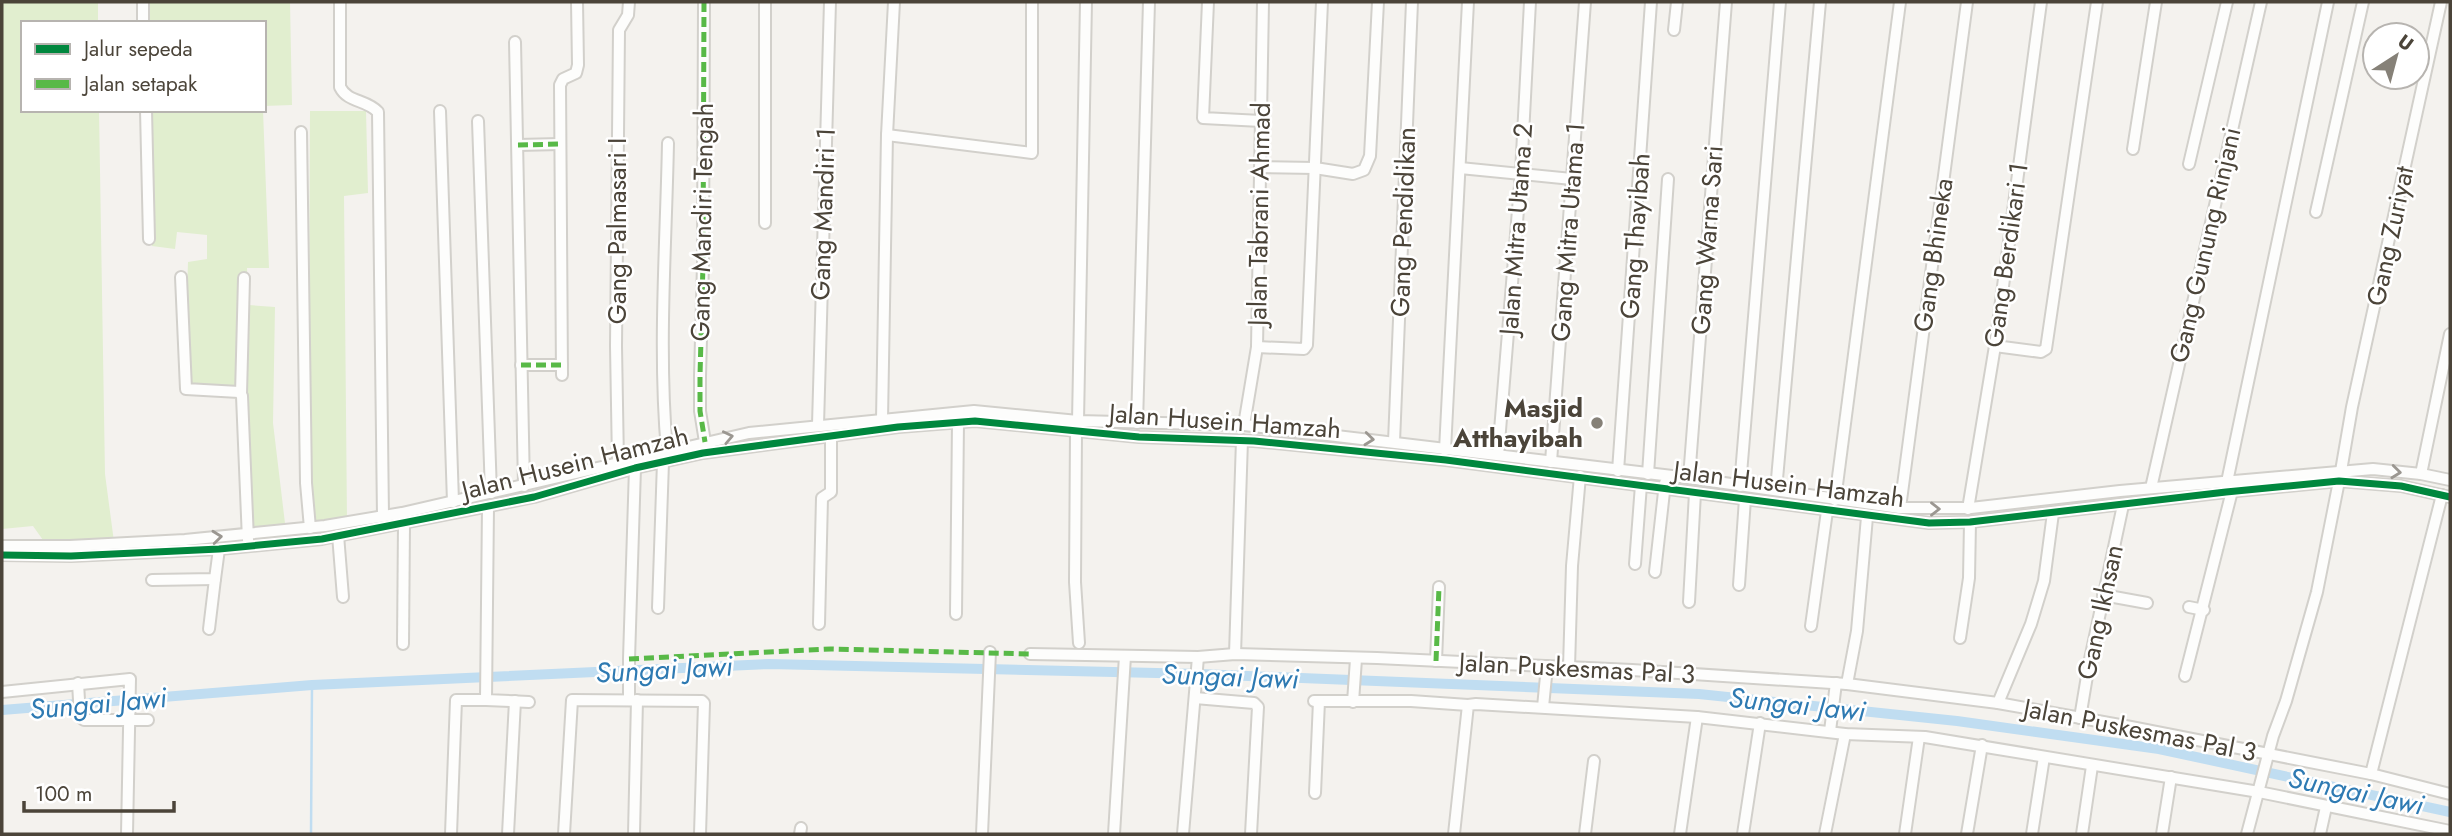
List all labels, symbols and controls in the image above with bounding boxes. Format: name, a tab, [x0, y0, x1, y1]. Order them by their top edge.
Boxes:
legend	[21, 21, 266, 112]
north arrow	[2361, 21, 2431, 91]
text: U	[2392, 28, 2419, 57]
text: Jalur sepeda	[81, 34, 193, 64]
text: Jalan setapak	[81, 69, 198, 99]
street label: Gang Mandiri Tengah	[681, 102, 723, 342]
street label: Jalan Tabrani Ahmad	[1238, 102, 1280, 329]
street label: Gang Mitra Utama 1	[1541, 121, 1595, 343]
street label: Jalan Mitra Utama 2	[1489, 122, 1542, 339]
street label: Gang Gunung Rinjani	[2159, 123, 2251, 367]
street label: Gang Pendidikan	[1381, 126, 1425, 318]
street label: Gang Mandiri 1	[801, 127, 845, 301]
street label: Gang Palmasari I	[598, 138, 636, 324]
street label: Gang Warna Sari	[1681, 144, 1733, 336]
street label: Gang Thayibah	[1610, 152, 1660, 320]
street label: Gang Berdikari 1	[1974, 160, 2038, 350]
street label: Gang Zuriyat	[2357, 162, 2423, 309]
street label: Gang Bhineka	[1903, 176, 1963, 334]
place label: Masjid Atthayibah	[1452, 389, 1583, 457]
street label: Jalan Husein Hamzah	[1105, 394, 1342, 448]
marker: Masjid Atthayibah	[1589, 415, 1605, 431]
street label: Jalan Husein Hamzah	[455, 416, 692, 510]
one-way arrow	[722, 431, 734, 446]
one-way arrow	[1363, 432, 1374, 447]
street label: Jalan Husein Hamzah	[1668, 451, 1907, 517]
one-way arrow	[2390, 464, 2402, 479]
one-way arrow	[1930, 501, 1940, 517]
one-way arrow	[211, 530, 222, 545]
street label: Gang Ikhsan	[2067, 541, 2133, 683]
street label: Jalan Puskesmas Pal 3	[1455, 643, 1696, 693]
water label: Sungai Jawi	[594, 645, 735, 694]
water label: Sungai Jawi	[1161, 654, 1300, 699]
water label: Sungai Jawi	[28, 677, 169, 730]
water label: Sungai Jawi	[1727, 677, 1868, 732]
street label: Jalan Puskesmas Pal 3	[2017, 688, 2260, 771]
water label: Sungai Jawi	[2285, 757, 2428, 826]
scale bar	[24, 770, 175, 814]
text: 100 m	[35, 779, 92, 809]

